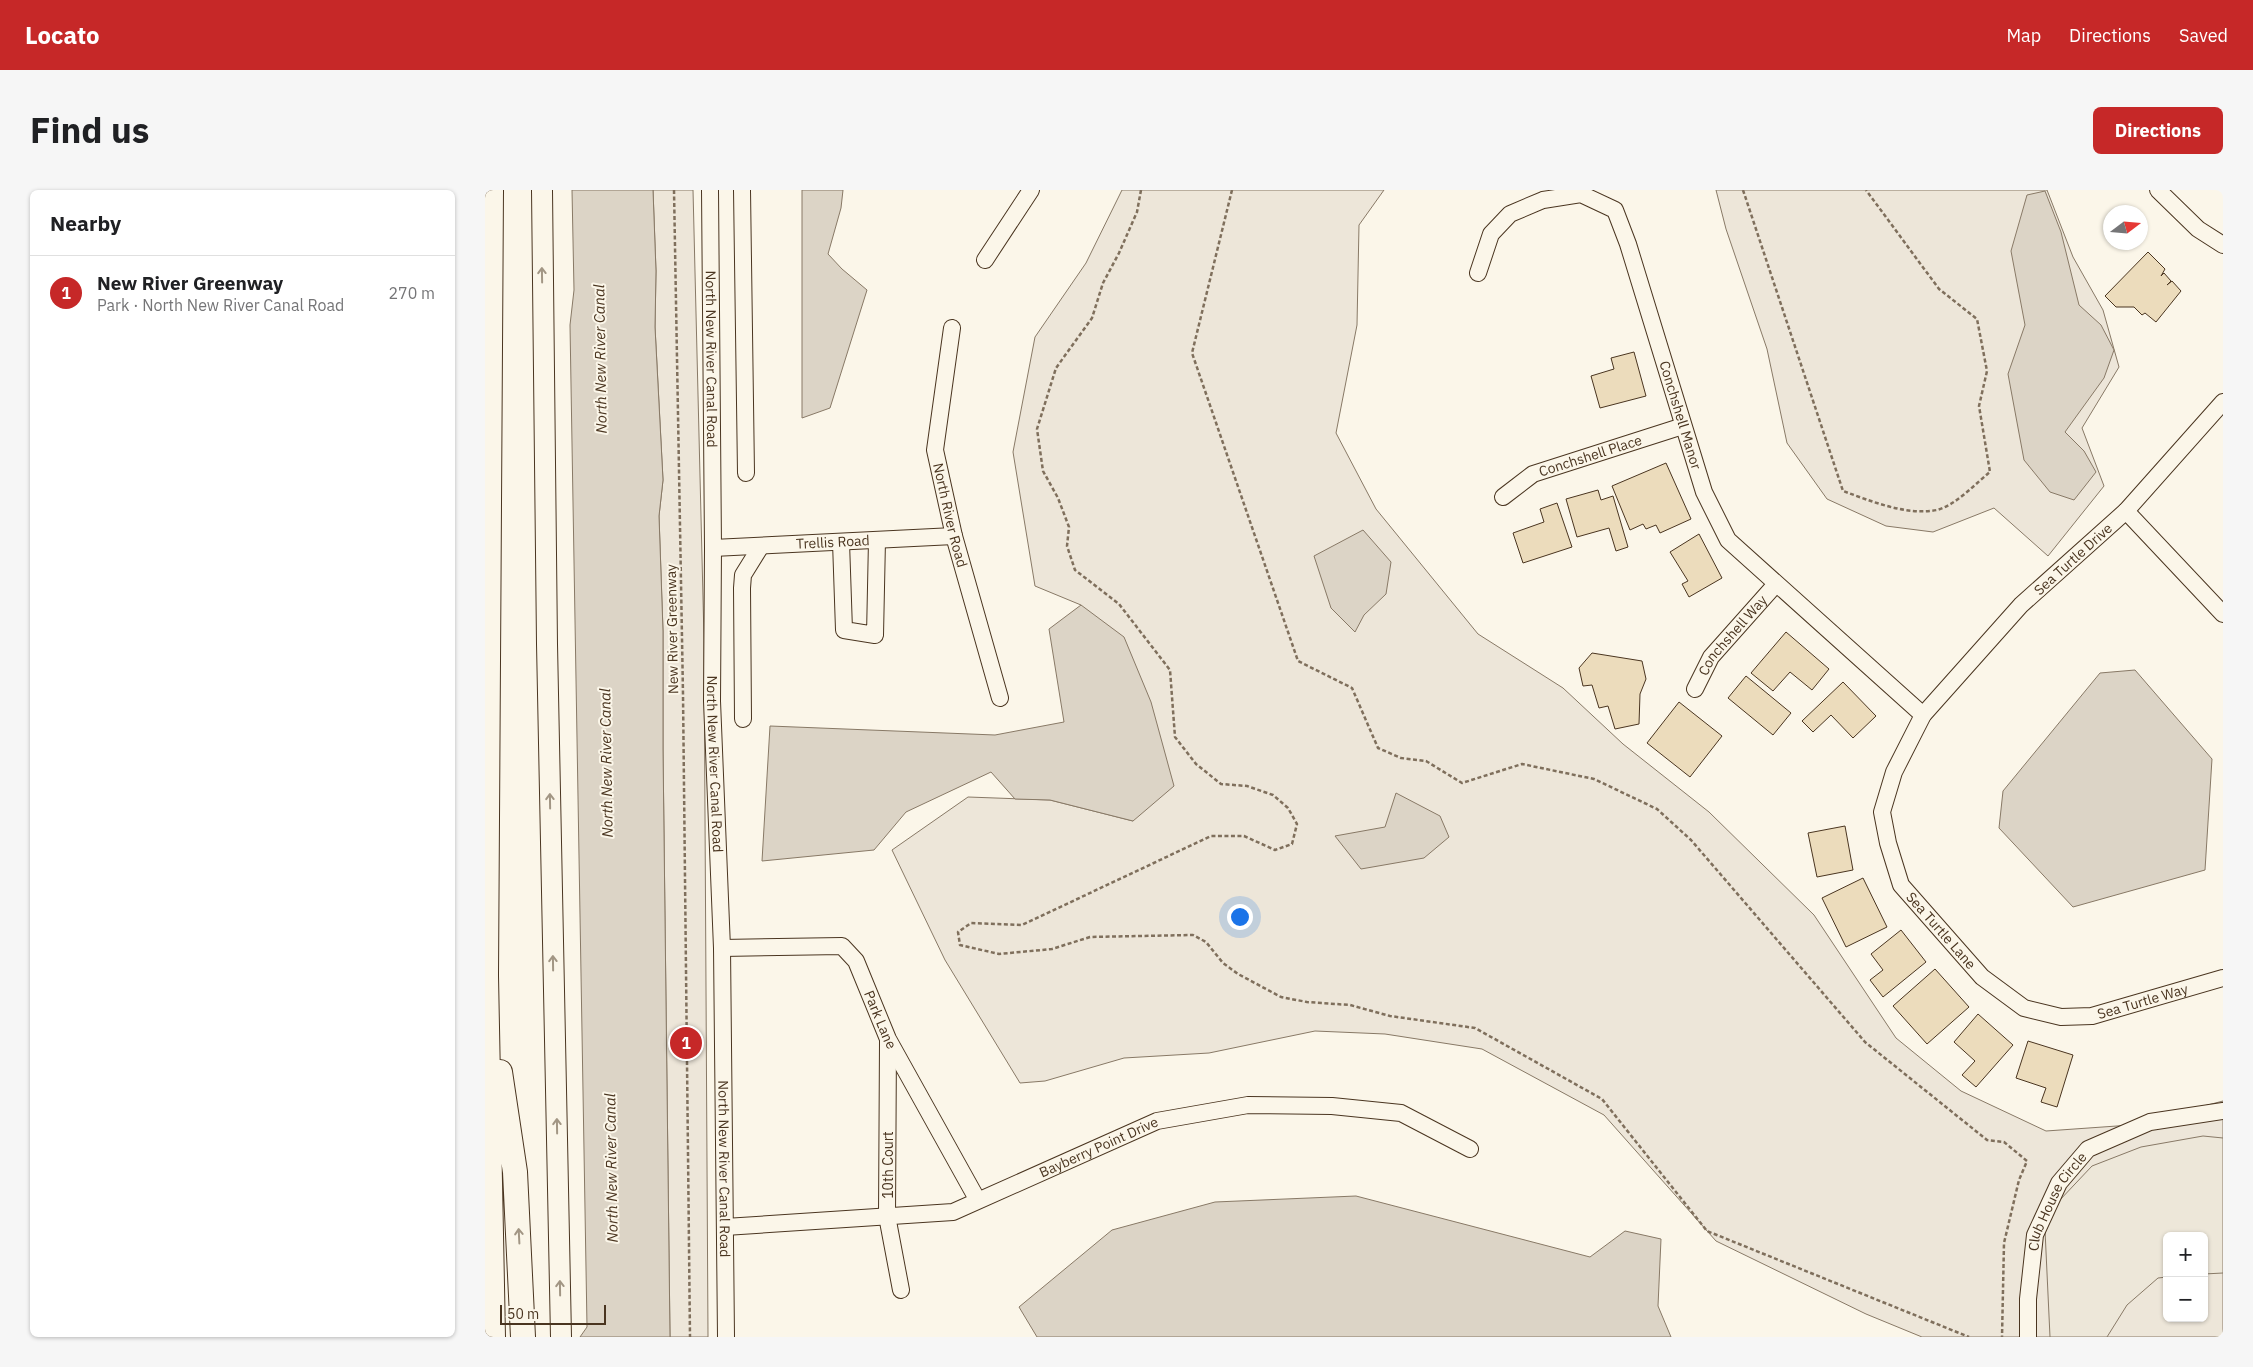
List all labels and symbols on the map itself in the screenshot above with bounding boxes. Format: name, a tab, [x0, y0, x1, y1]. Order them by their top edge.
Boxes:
north arrow	[2103, 205, 2148, 250]
one-way arrow	[538, 268, 547, 284]
street label: North New River Canal Road	[702, 270, 721, 448]
water label: North New River Canal	[589, 284, 611, 434]
street label: Conchshell Manor	[1655, 359, 1706, 472]
street label: Conchshell Place	[1537, 431, 1644, 481]
street label: North River Road	[929, 461, 971, 569]
street label: Sea Turtle Drive	[2030, 519, 2116, 599]
street label: Trellis Road	[796, 531, 870, 553]
street label: New River Greenway	[662, 564, 682, 694]
street label: Conchshell Way	[1694, 591, 1771, 679]
street label: North New River Canal Road	[703, 675, 727, 853]
water label: North New River Canal	[595, 688, 617, 838]
one-way arrow	[545, 793, 555, 810]
street label: Sea Turtle Lane	[1902, 888, 1980, 973]
your location	[1227, 904, 1253, 930]
one-way arrow	[549, 956, 558, 972]
street label: Sea Turtle Way	[2095, 980, 2190, 1023]
street label: Park Lane	[860, 988, 901, 1052]
pin: 1	[670, 1024, 702, 1062]
street label: North New River Canal Road	[714, 1080, 734, 1257]
water label: North New River Canal	[600, 1093, 622, 1243]
street label: Bayberry Point Drive	[1036, 1113, 1161, 1181]
one-way arrow	[552, 1118, 561, 1134]
street label: 10th Court	[879, 1131, 897, 1199]
street label: Club House Circle	[2024, 1148, 2091, 1252]
one-way arrow	[514, 1228, 523, 1244]
one-way arrow	[555, 1281, 565, 1297]
scale bar	[500, 1302, 606, 1325]

